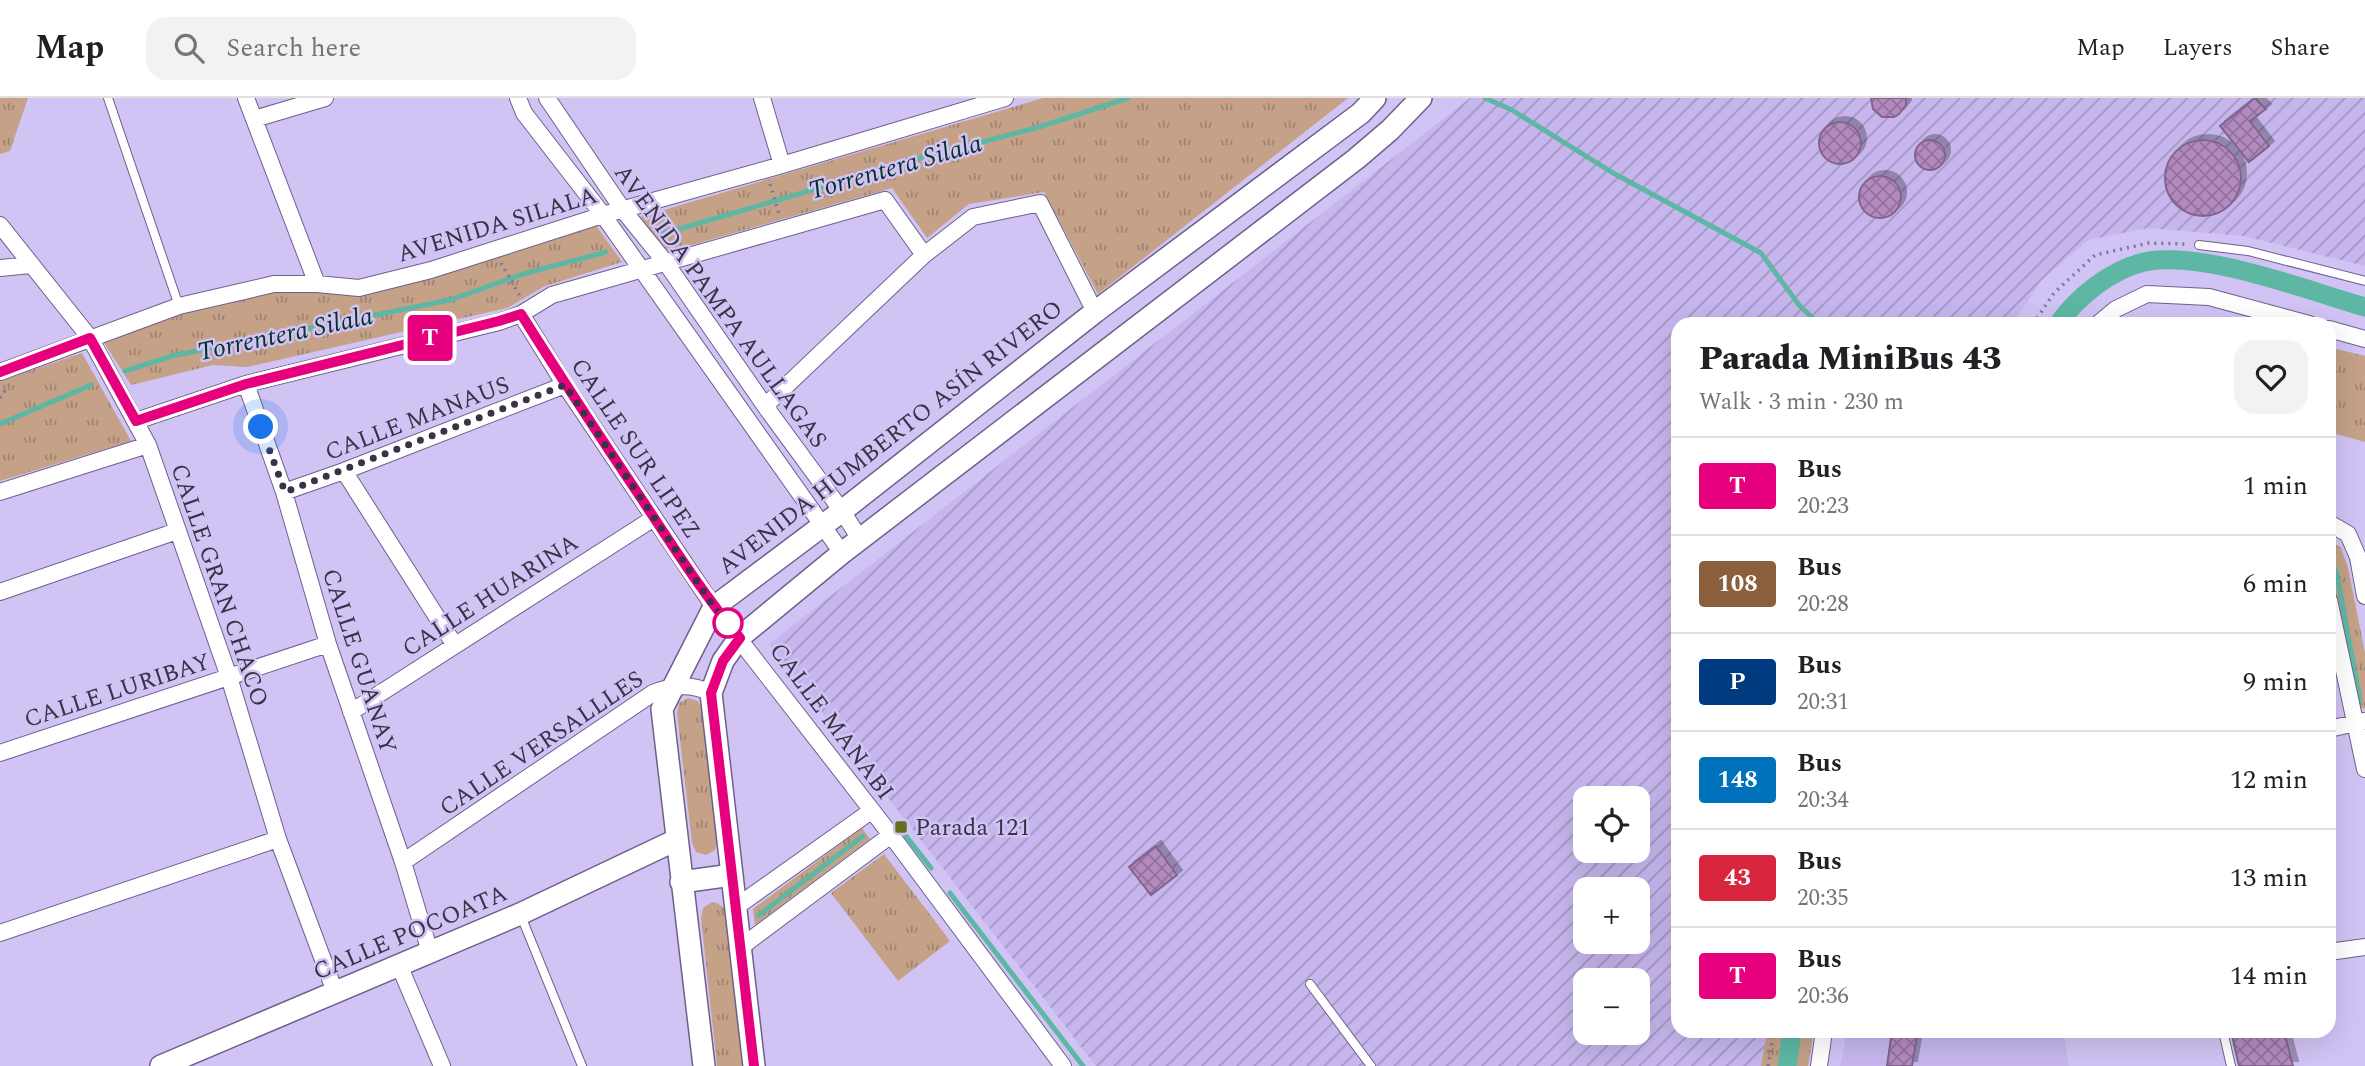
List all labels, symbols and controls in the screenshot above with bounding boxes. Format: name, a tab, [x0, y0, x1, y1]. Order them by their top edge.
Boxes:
search box	[146, 17, 636, 80]
text: Map	[35, 23, 104, 73]
text: Search here	[226, 28, 361, 68]
icon: search	[170, 29, 208, 67]
text: Map	[2076, 30, 2125, 66]
text: Layers	[2163, 30, 2233, 66]
text: Share	[2271, 30, 2330, 66]
water label: Torrentera Silala	[804, 123, 987, 211]
street label: AVENIDA PAMPA AULLAGAS	[605, 157, 836, 456]
street label: AVENIDA SILALA	[393, 177, 602, 272]
street label: AVENIDA HUMBERTO ASÍN RIVERO	[710, 291, 1071, 584]
water label: Torrentera Silala	[194, 296, 377, 372]
line badge: T	[407, 315, 453, 361]
text: T	[422, 320, 438, 356]
text: Parada MiniBus 43	[1699, 334, 2002, 384]
button: heart	[2234, 340, 2308, 414]
street label: CALLE SUR LIPEZ	[561, 351, 709, 546]
street label: CALLE MANAUS	[320, 367, 515, 471]
text: Walk · 3 min · 230 m	[1699, 385, 1904, 420]
your location	[243, 409, 278, 444]
text: Bus	[1797, 449, 1842, 489]
street label: CALLE GRAN CHACO	[161, 459, 278, 712]
text: 1 min	[2243, 466, 2308, 506]
text: T	[1729, 468, 1746, 504]
text: 20:23	[1797, 489, 1849, 524]
street label: CALLE HUARINA	[395, 525, 586, 666]
text: Bus	[1797, 547, 1842, 587]
street label: CALLE GUANAY	[312, 564, 406, 759]
text: 6 min	[2243, 564, 2308, 604]
text: 108	[1717, 566, 1758, 602]
text: 20:28	[1797, 587, 1849, 622]
unlabelled marker	[713, 608, 743, 638]
street label: CALLE MANABI	[760, 635, 902, 808]
street label: CALLE LURIBAY	[19, 644, 215, 738]
text: Bus	[1797, 645, 1842, 685]
street label: CALLE VERSALLLES	[432, 662, 651, 826]
text: 9 min	[2243, 662, 2308, 702]
text: P	[1729, 664, 1746, 700]
text: 20:31	[1797, 685, 1849, 720]
text: Bus	[1797, 743, 1842, 783]
text: 12 min	[2230, 760, 2308, 800]
text: 148	[1717, 762, 1758, 798]
text: 20:34	[1797, 783, 1849, 818]
map controls	[1573, 786, 1650, 1045]
button: locate	[1573, 786, 1650, 863]
place label: Parada 121	[915, 810, 1030, 846]
marker: Parada 121	[893, 819, 909, 835]
text: Bus	[1797, 841, 1842, 881]
text: 13 min	[2230, 858, 2308, 898]
text: 43	[1724, 860, 1751, 896]
street label: CALLE POCOATA	[308, 876, 513, 990]
button: +	[1573, 877, 1650, 954]
text: 20:35	[1797, 881, 1849, 916]
text: Bus	[1797, 939, 1842, 979]
text: 14 min	[2230, 956, 2308, 996]
text: T	[1729, 958, 1746, 994]
button: −	[1573, 968, 1650, 1045]
text: 20:36	[1797, 979, 1849, 1014]

